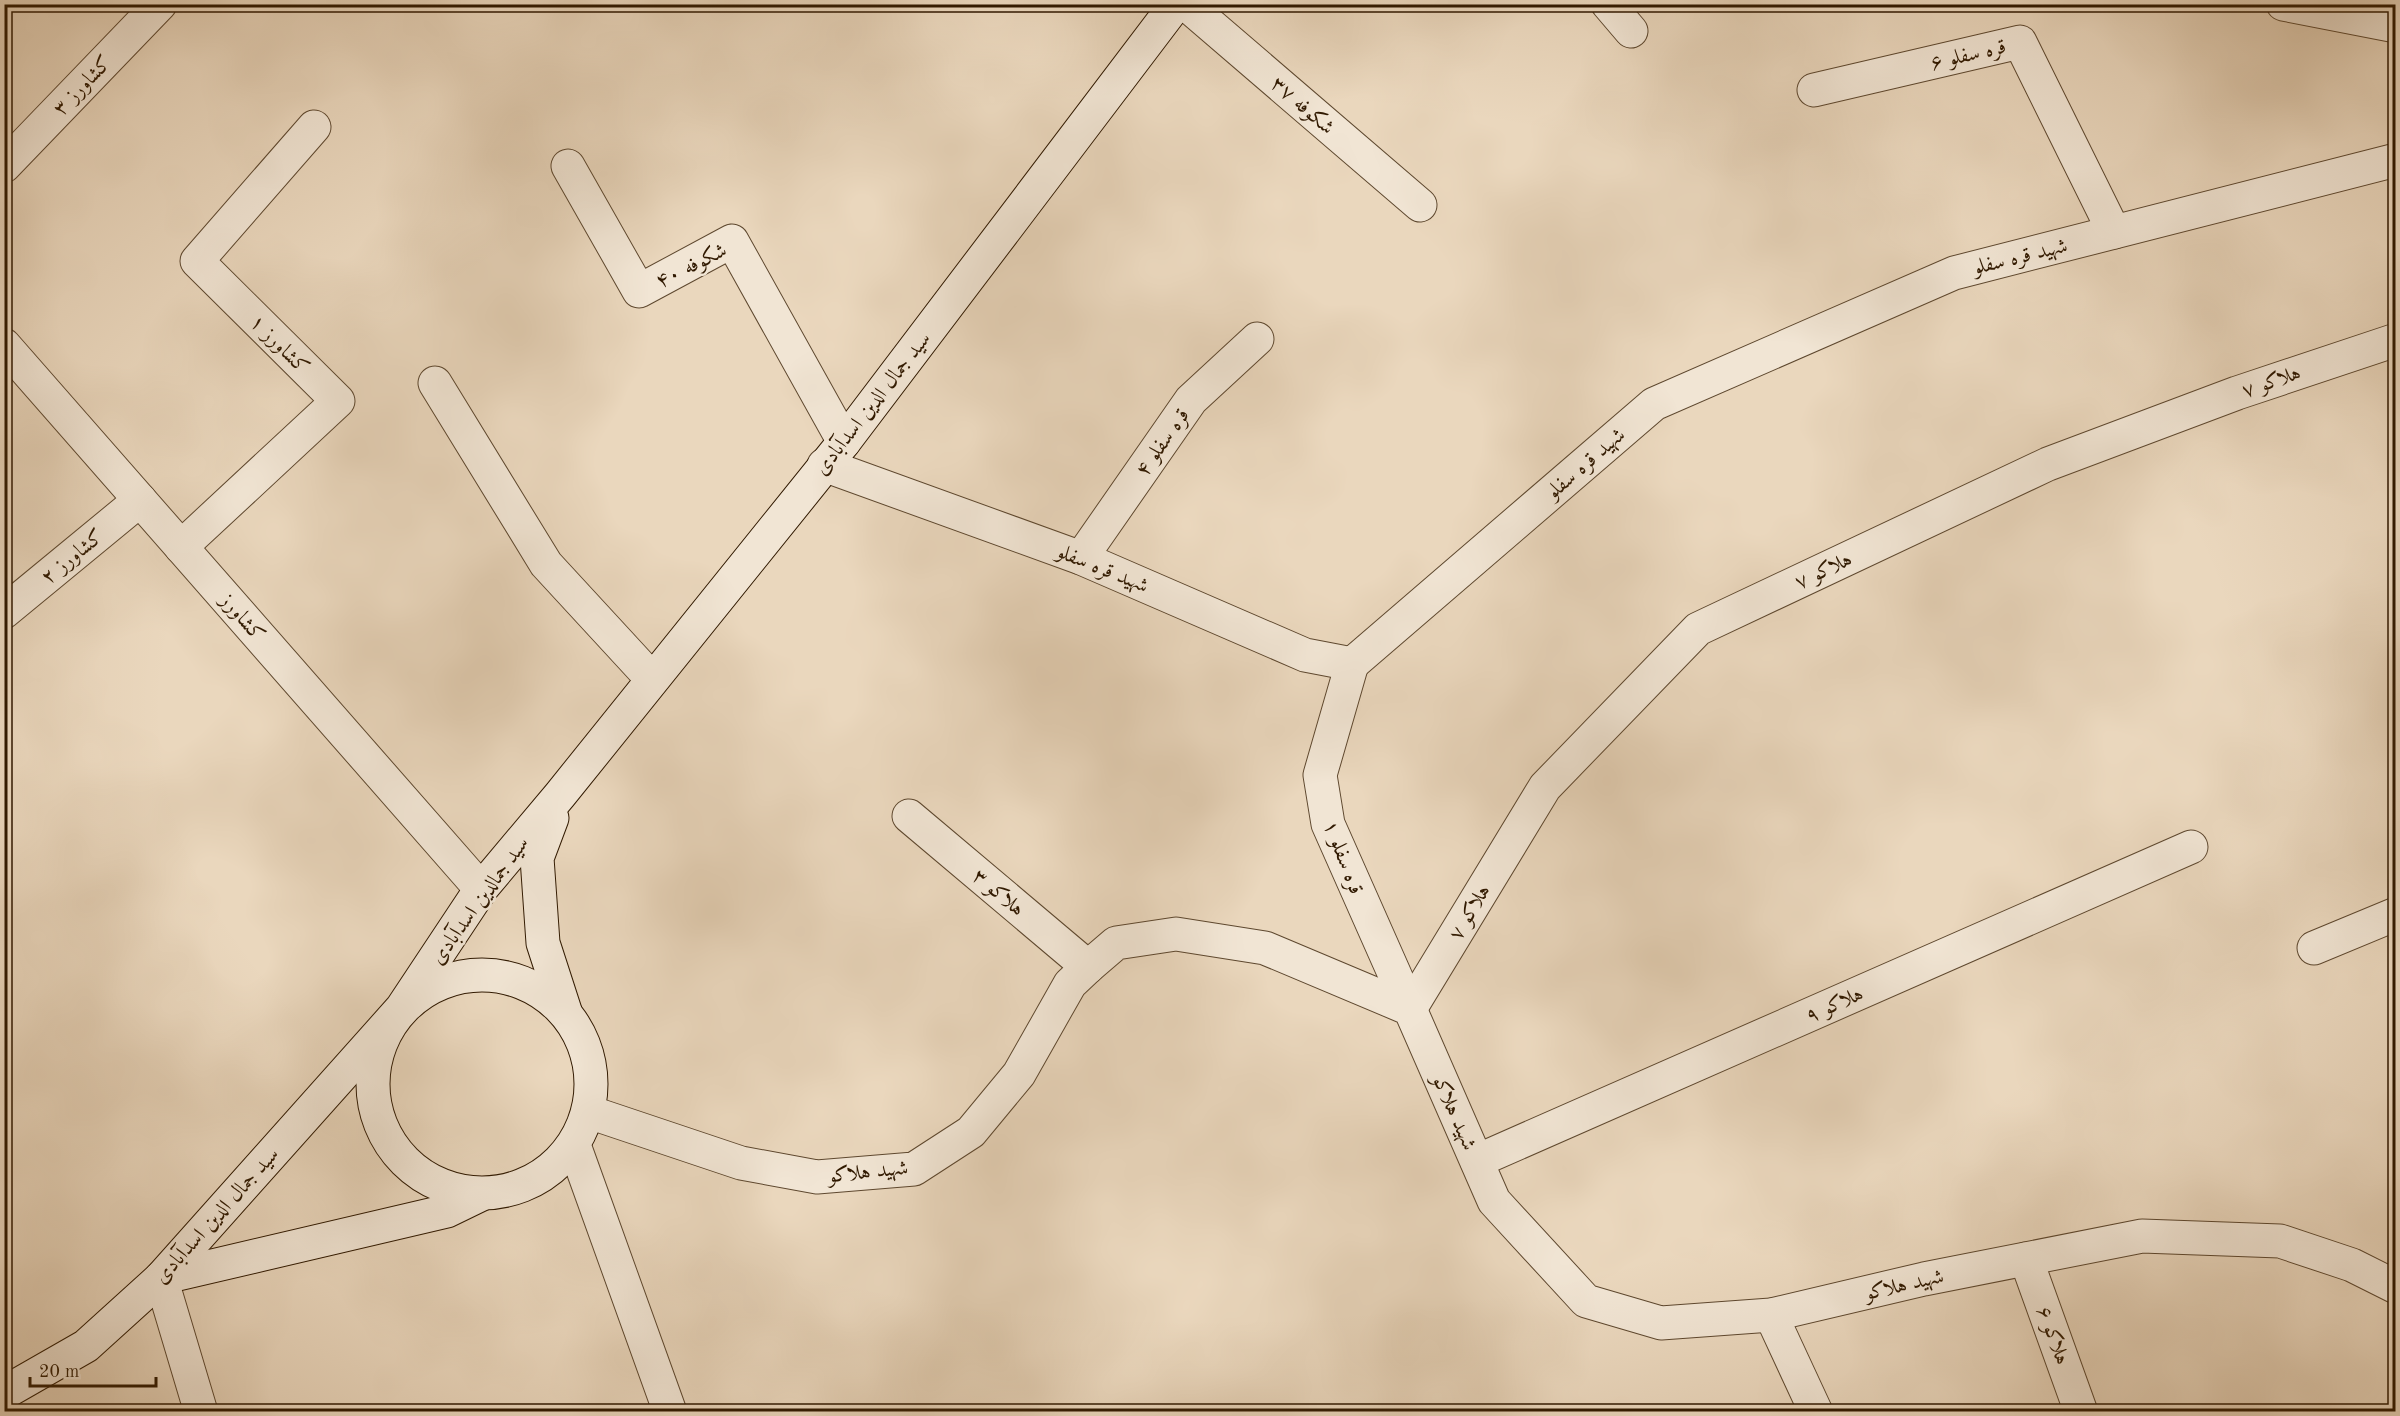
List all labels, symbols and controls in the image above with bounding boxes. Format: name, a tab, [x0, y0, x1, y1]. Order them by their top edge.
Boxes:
street label: قره سفلو ۶	[1928, 37, 2008, 75]
street label: کشاورز ۳	[50, 52, 116, 120]
street label: شکوفه ۳۷	[1266, 72, 1339, 140]
street label: شهید قره سفلو	[1969, 236, 2070, 282]
street label: شکوفه ۴۰	[652, 238, 731, 293]
street label: کشاورز ۱	[245, 312, 312, 379]
street label: سید جمال الدین اسدآبادی	[808, 326, 936, 480]
street label: هلاکو ۷	[2239, 363, 2304, 403]
street label: قره سفلو ۴	[1133, 405, 1195, 481]
street label: شهید قره سفلو	[1541, 424, 1631, 507]
street label: کشاورز ۲	[38, 526, 108, 589]
street label: شهید قره سفلو	[1051, 541, 1151, 599]
street label: هلاکو ۷	[1792, 549, 1856, 595]
street label: کشاورز	[214, 589, 268, 646]
street label: قره سفلو ۱	[1318, 818, 1366, 898]
street label: سید جمالدین اسدآبادی	[424, 831, 534, 969]
street label: هلاکو ۳	[967, 866, 1028, 921]
street label: هلاکو ۷	[1446, 881, 1496, 945]
street label: هلاکو ۹	[1803, 983, 1867, 1028]
street label: شهید هلاکو	[1425, 1070, 1480, 1154]
street label: سید جمال الدین اسدآبادی	[148, 1141, 284, 1289]
street label: شهید هلاکو	[825, 1158, 909, 1189]
street label: شهید هلاکو	[1861, 1266, 1946, 1307]
street label: هلاکو ۶	[2031, 1303, 2073, 1368]
scale bar	[30, 1350, 156, 1388]
text: 20 m	[39, 1363, 79, 1381]

